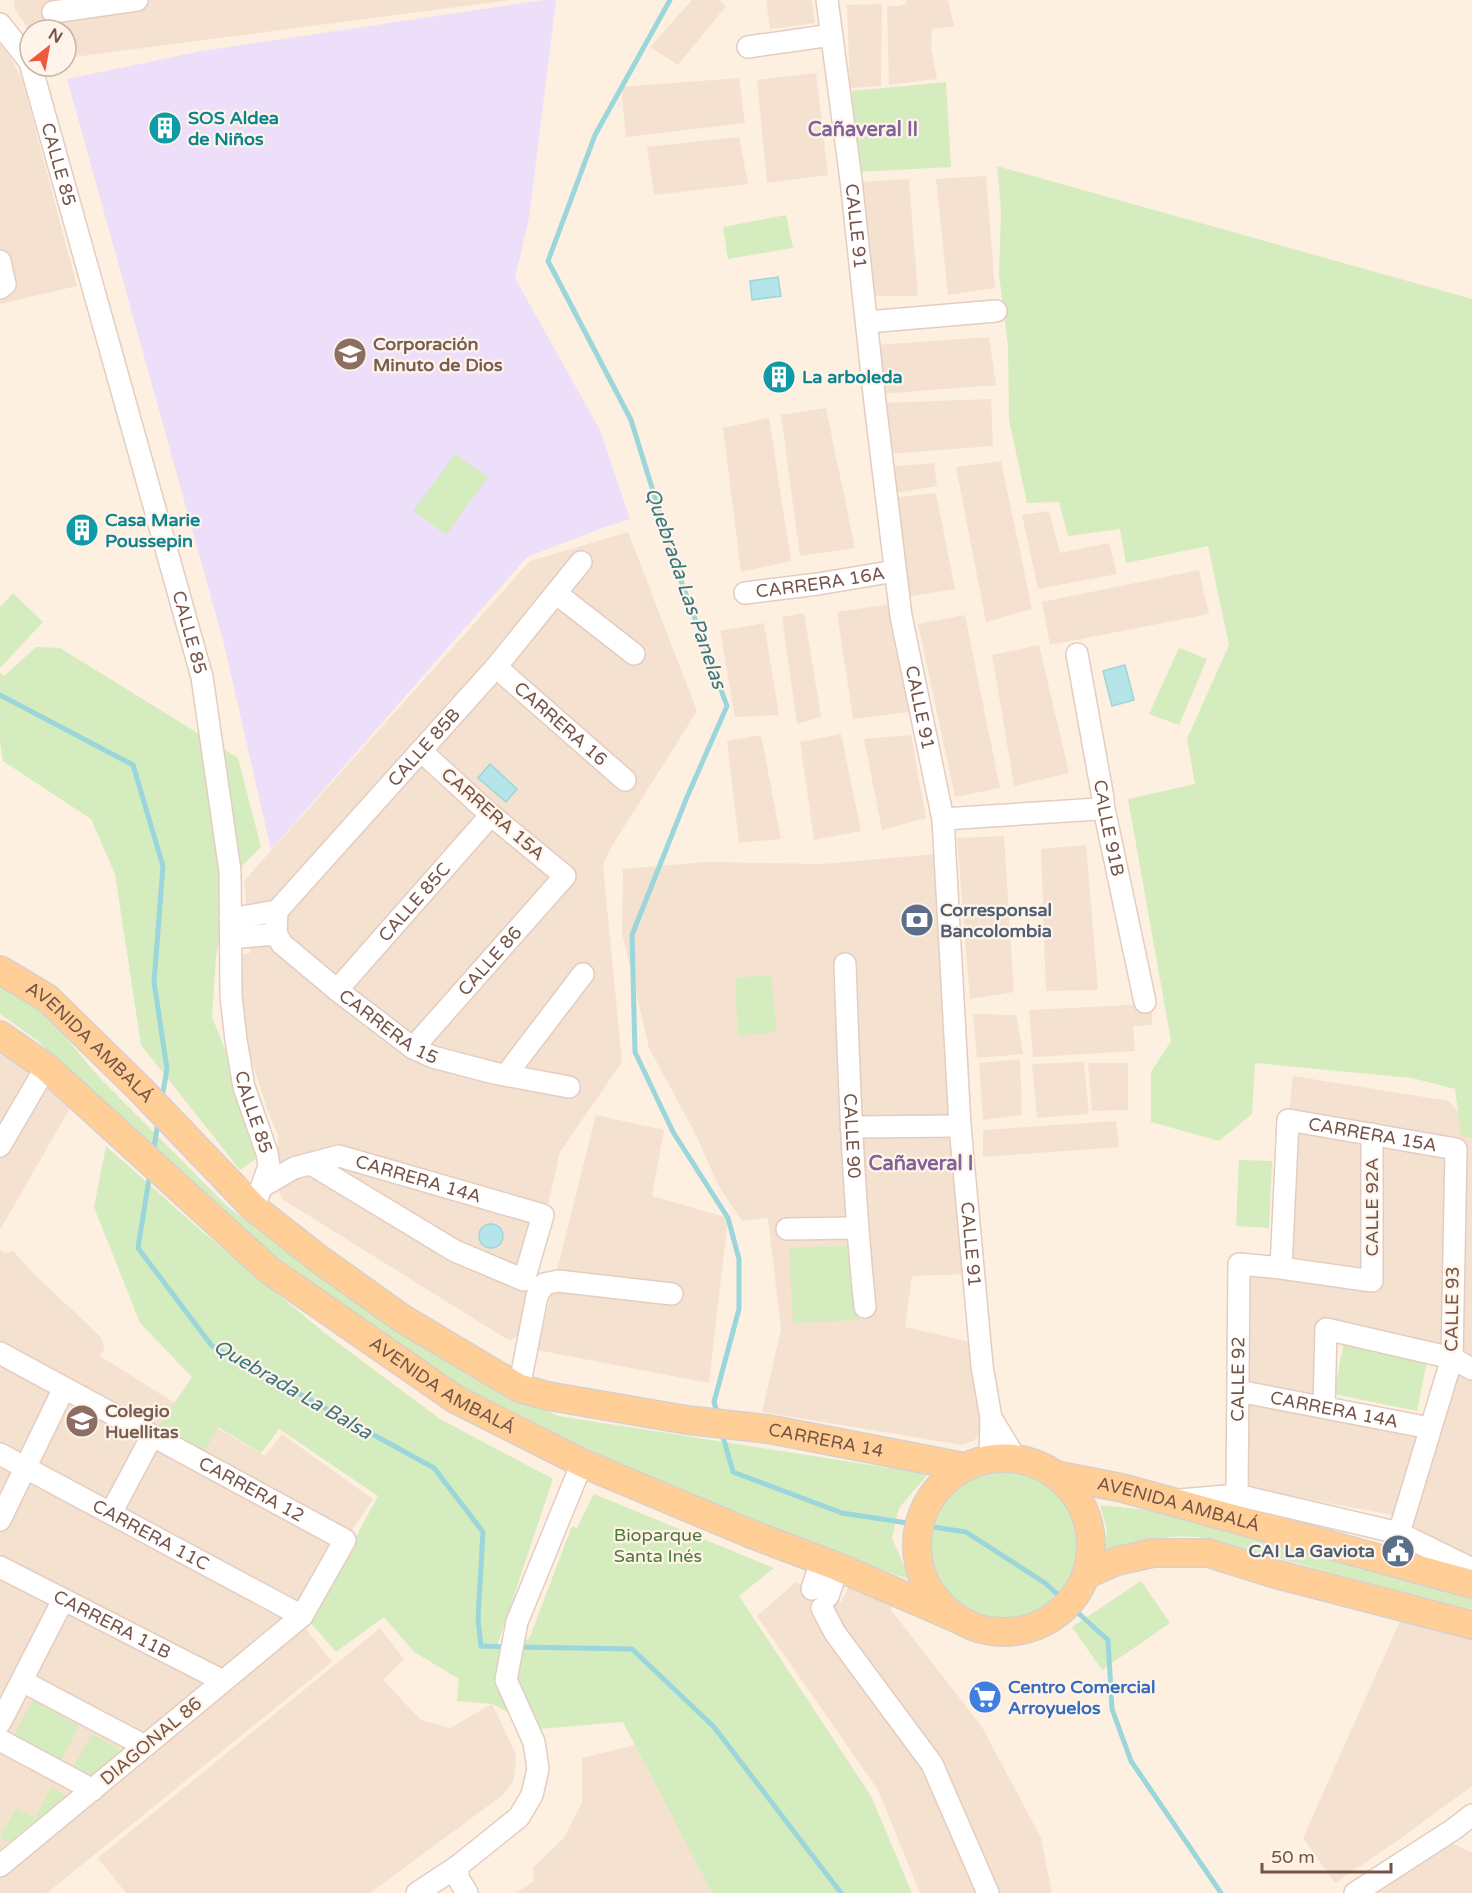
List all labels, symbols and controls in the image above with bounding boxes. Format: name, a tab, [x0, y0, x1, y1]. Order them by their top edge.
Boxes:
north arrow	[18, 18, 78, 78]
text: N	[45, 24, 66, 48]
place label: SOS Aldea de Niños	[188, 107, 279, 150]
building icon: SOS Aldea de Niños	[147, 110, 183, 146]
district label: Cañaveral II	[808, 118, 918, 142]
street label: CALLE 85	[36, 120, 81, 208]
street label: CALLE 91	[840, 182, 871, 270]
place label: Corporación Minuto de Dios	[373, 333, 503, 376]
school or university icon: Corporación Minuto de Dios	[332, 336, 368, 372]
building icon: La arboleda	[761, 359, 797, 395]
place label: La arboleda	[802, 366, 903, 388]
water label: Quebrada Las Panelas	[639, 485, 731, 693]
place label: Casa Marie Poussepin	[105, 509, 200, 552]
building icon: Casa Marie Poussepin	[64, 512, 100, 548]
street label: CARRERA 16A	[755, 562, 886, 603]
street label: CALLE 85	[167, 588, 212, 676]
street label: CALLE 91	[901, 664, 939, 752]
street label: CARRERA 16	[510, 677, 612, 770]
street label: CALLE 85B	[383, 703, 465, 791]
street label: CARRERA 15A	[437, 763, 549, 865]
street label: CALLE 91B	[1089, 778, 1129, 878]
street label: CALLE 85C	[374, 858, 455, 946]
place label: Corresponsal Bancolombia	[940, 899, 1052, 942]
bank icon: Corresponsal Bancolombia	[899, 902, 935, 938]
street label: CALLE 86	[453, 922, 526, 1000]
street label: AVENIDA AMBALÁ	[22, 977, 158, 1108]
street label: CARRERA 15	[335, 984, 442, 1069]
street label: CALLE 85	[230, 1069, 277, 1156]
street label: CALLE 90	[839, 1093, 865, 1179]
street label: CARRERA 15A	[1307, 1113, 1439, 1157]
street label: CARRERA 14A	[353, 1150, 484, 1208]
district label: Cañaveral I	[869, 1152, 973, 1176]
street label: CALLE 92A	[1361, 1158, 1383, 1256]
street label: CALLE 91	[956, 1201, 986, 1288]
street label: CALLE 93	[1440, 1266, 1464, 1352]
street label: AVENIDA AMBALÁ	[365, 1332, 519, 1439]
water label: Quebrada La Balsa	[209, 1335, 377, 1445]
street label: CALLE 92	[1227, 1336, 1249, 1422]
street label: CARRERA 14A	[1268, 1386, 1400, 1433]
place label: Colegio Huellitas	[105, 1400, 179, 1443]
school or university icon: Colegio Huellitas	[64, 1403, 100, 1439]
street label: CARRERA 14	[766, 1418, 885, 1462]
street label: CARRERA 12	[195, 1452, 308, 1527]
street label: AVENIDA AMBALÁ	[1095, 1472, 1262, 1536]
street label: CARRERA 11C	[89, 1495, 213, 1575]
park label: Bioparque Santa Inés	[614, 1524, 702, 1567]
public building icon: CAI La Gaviota	[1380, 1533, 1416, 1569]
place label: CAI La Gaviota	[1249, 1540, 1375, 1562]
street label: CARRERA 11B	[50, 1585, 175, 1664]
place label: Centro Comercial Arroyuelos	[1008, 1676, 1155, 1719]
supermarket icon: Centro Comercial Arroyuelos	[967, 1679, 1003, 1715]
street label: DIAGONAL 86	[96, 1692, 206, 1790]
scale bar	[1262, 1836, 1391, 1874]
text: 50 m	[1271, 1846, 1315, 1868]

